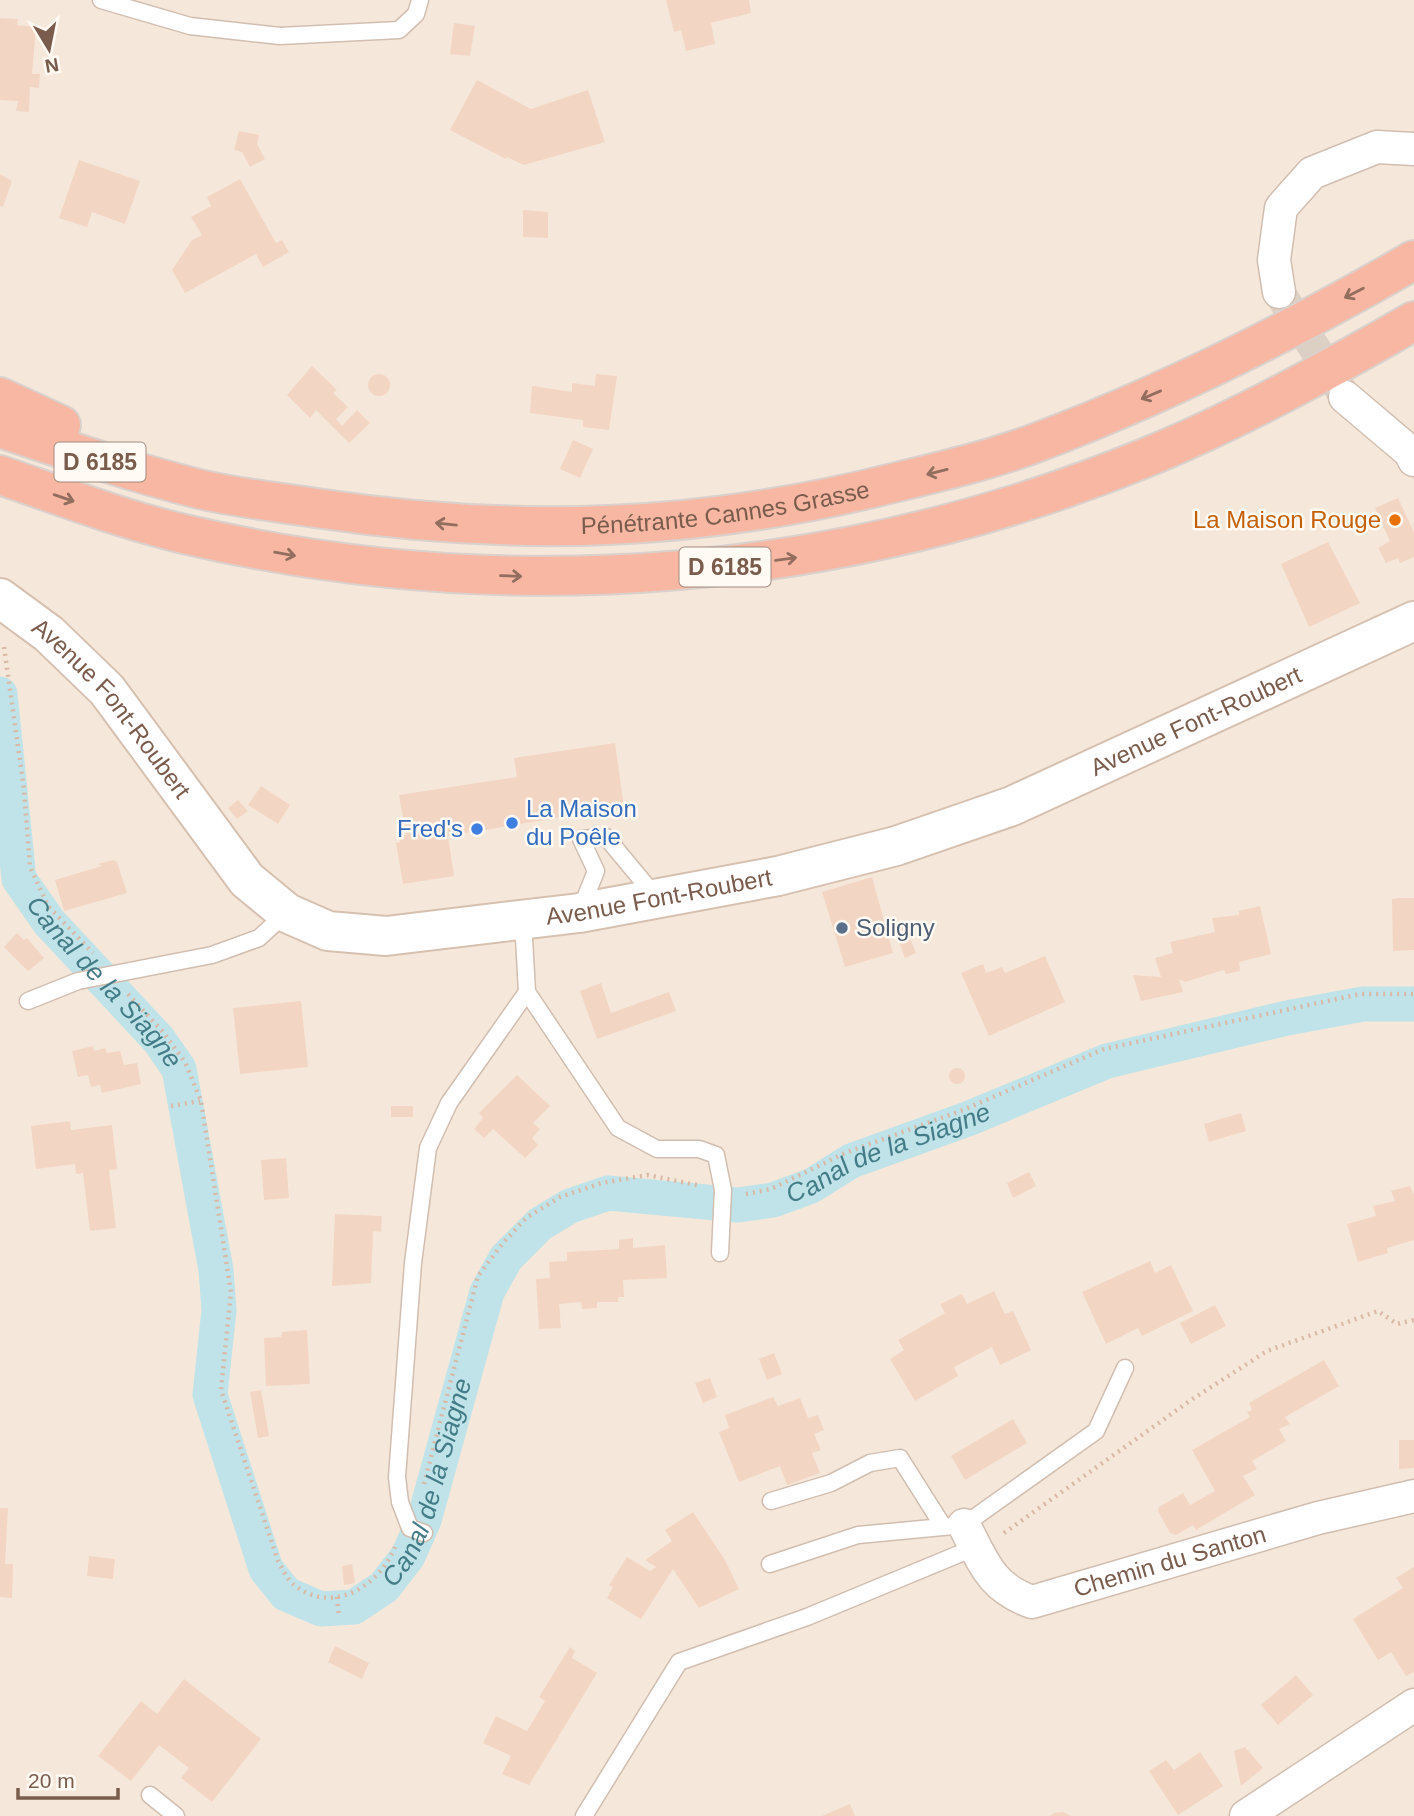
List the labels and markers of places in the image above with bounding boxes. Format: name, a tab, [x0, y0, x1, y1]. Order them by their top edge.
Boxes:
place label: La Maison Rouge	[1193, 506, 1381, 533]
marker: La Maison Rouge	[1387, 512, 1403, 528]
place label: La Maison du Poêle	[526, 795, 637, 850]
place label: Fred's	[397, 815, 463, 842]
marker: La Maison du Poêle	[504, 815, 520, 831]
marker: Fred's	[469, 821, 485, 837]
place label: Soligny	[856, 914, 935, 941]
marker: Soligny	[834, 920, 850, 936]

